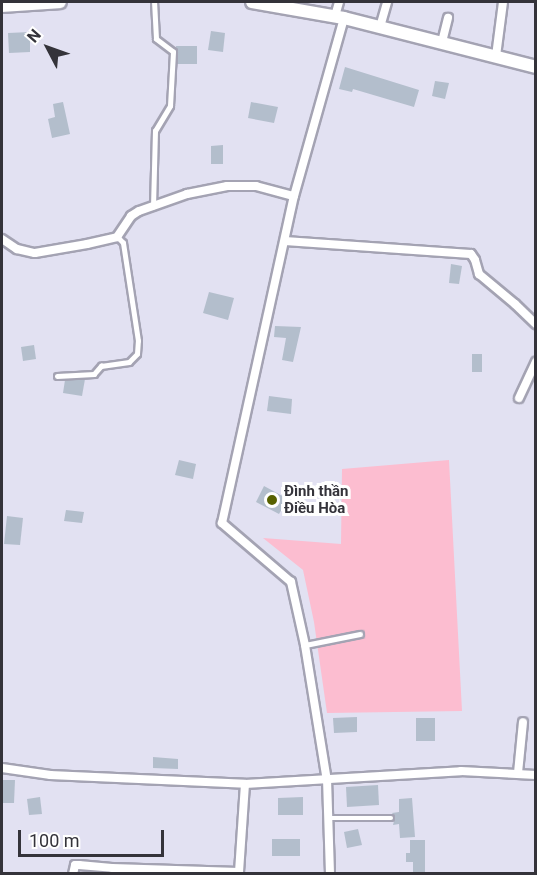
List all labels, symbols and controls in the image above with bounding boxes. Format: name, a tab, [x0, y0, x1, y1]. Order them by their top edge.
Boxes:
north arrow	[18, 18, 78, 78]
text: N	[23, 25, 45, 46]
place label: Đình thần Điều Hòa	[284, 482, 349, 517]
marker: Đình thần Điều Hòa	[265, 493, 279, 507]
scale bar	[21, 818, 166, 856]
text: 100 m	[29, 830, 80, 851]

